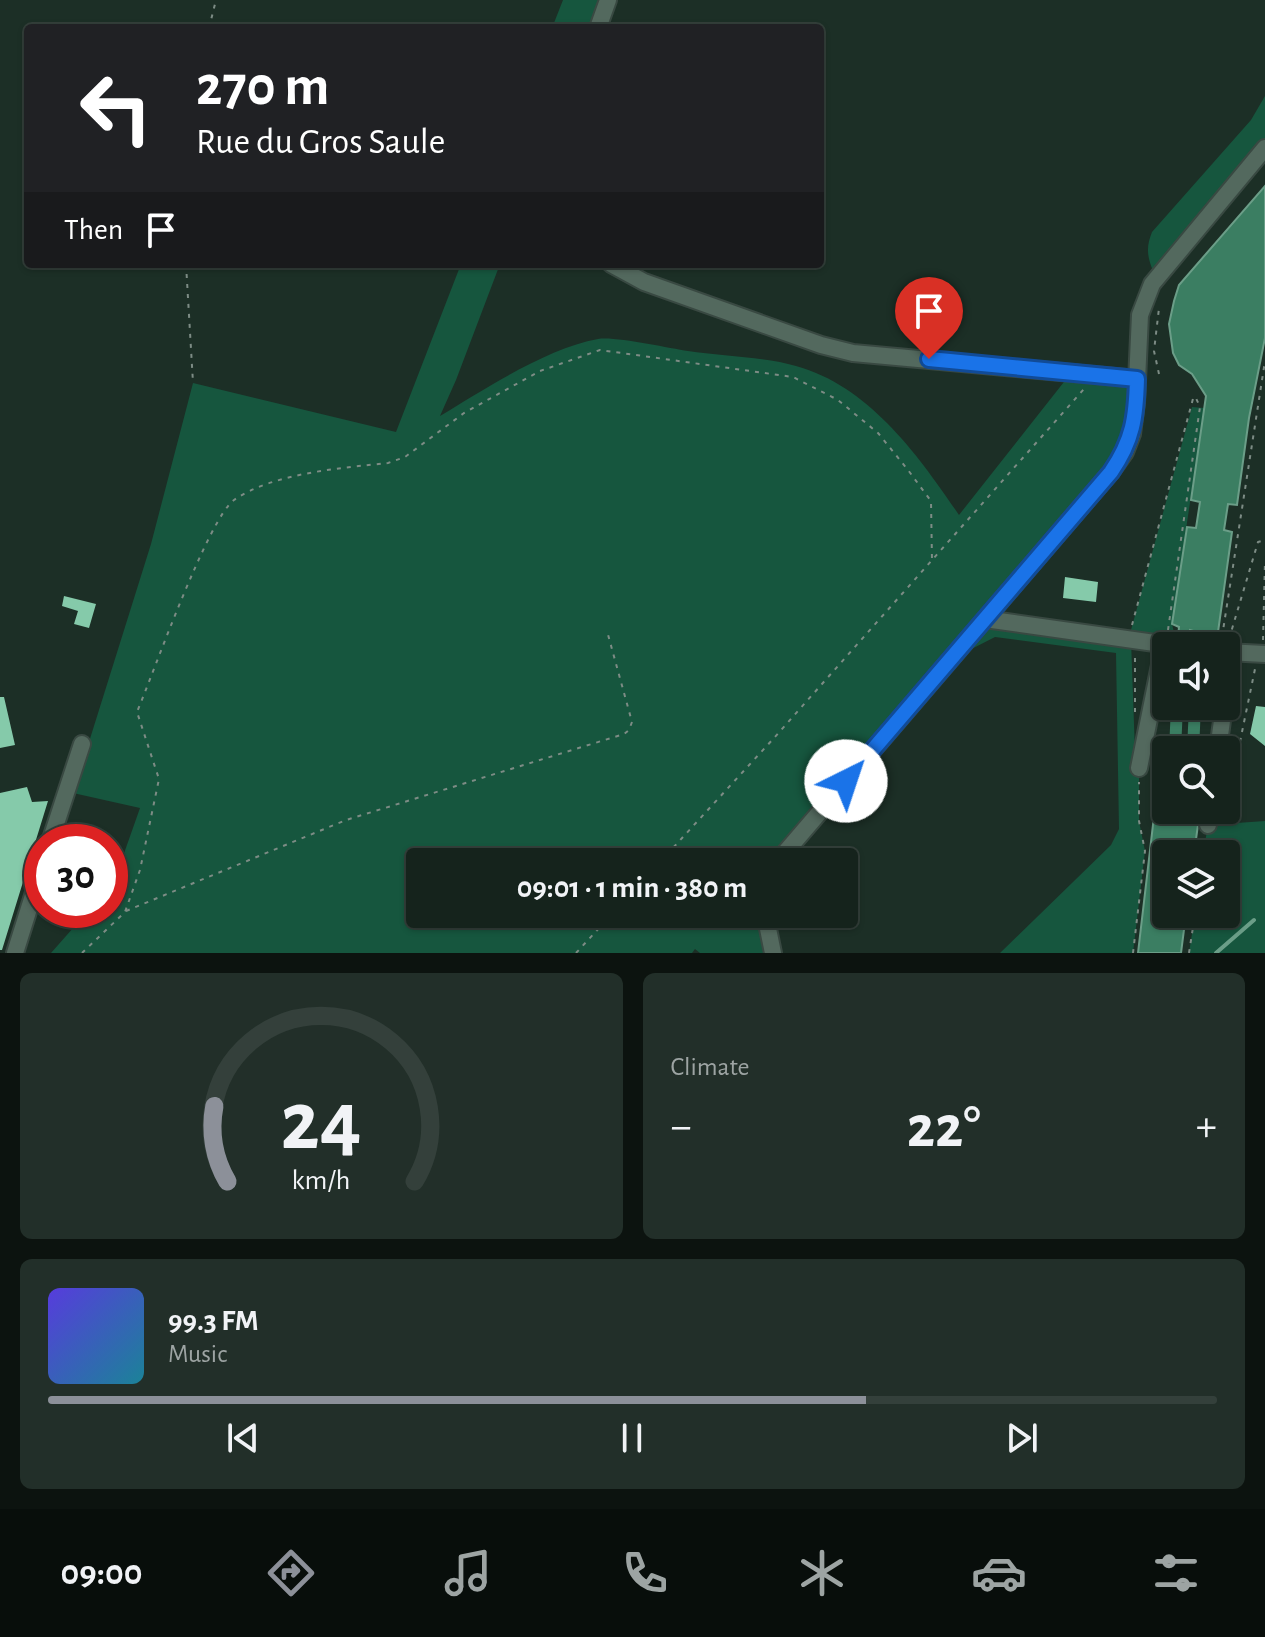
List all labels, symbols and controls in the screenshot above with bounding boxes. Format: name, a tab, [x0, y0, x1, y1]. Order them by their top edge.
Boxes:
icon: left	[64, 56, 168, 160]
text: 270 m	[196, 59, 329, 115]
text: Rue du Gros Saule	[196, 124, 445, 160]
icon: arrive	[139, 208, 183, 252]
text: Then	[64, 215, 123, 245]
pin	[895, 277, 963, 359]
icon: arrive	[907, 289, 951, 333]
map controls	[1152, 632, 1240, 928]
button: sound	[1152, 632, 1240, 720]
button: search	[1152, 736, 1240, 824]
position arrow	[804, 739, 888, 823]
speed limit sign: 30	[24, 824, 128, 928]
button: layers	[1152, 840, 1240, 928]
text: 09:01 · 1 min · 380 m	[517, 873, 747, 903]
text: Climate	[671, 1054, 749, 1080]
text: 24	[281, 1081, 362, 1165]
text: 22°	[907, 1098, 981, 1158]
text: −	[671, 1105, 692, 1149]
text: +	[1196, 1105, 1217, 1149]
text: km/h	[292, 1166, 351, 1195]
text: 99.3 FM	[168, 1306, 259, 1336]
text: Music	[168, 1341, 227, 1367]
icon: previous	[221, 1416, 265, 1460]
icon: pause	[610, 1416, 654, 1460]
icon: next	[1000, 1416, 1044, 1460]
icon: directions	[263, 1545, 319, 1601]
icon: music	[440, 1545, 496, 1601]
icon: phone	[617, 1545, 673, 1601]
icon: climate	[794, 1545, 850, 1601]
icon: car	[971, 1545, 1027, 1601]
icon: filters	[1148, 1545, 1204, 1601]
text: 09:00	[61, 1555, 142, 1591]

